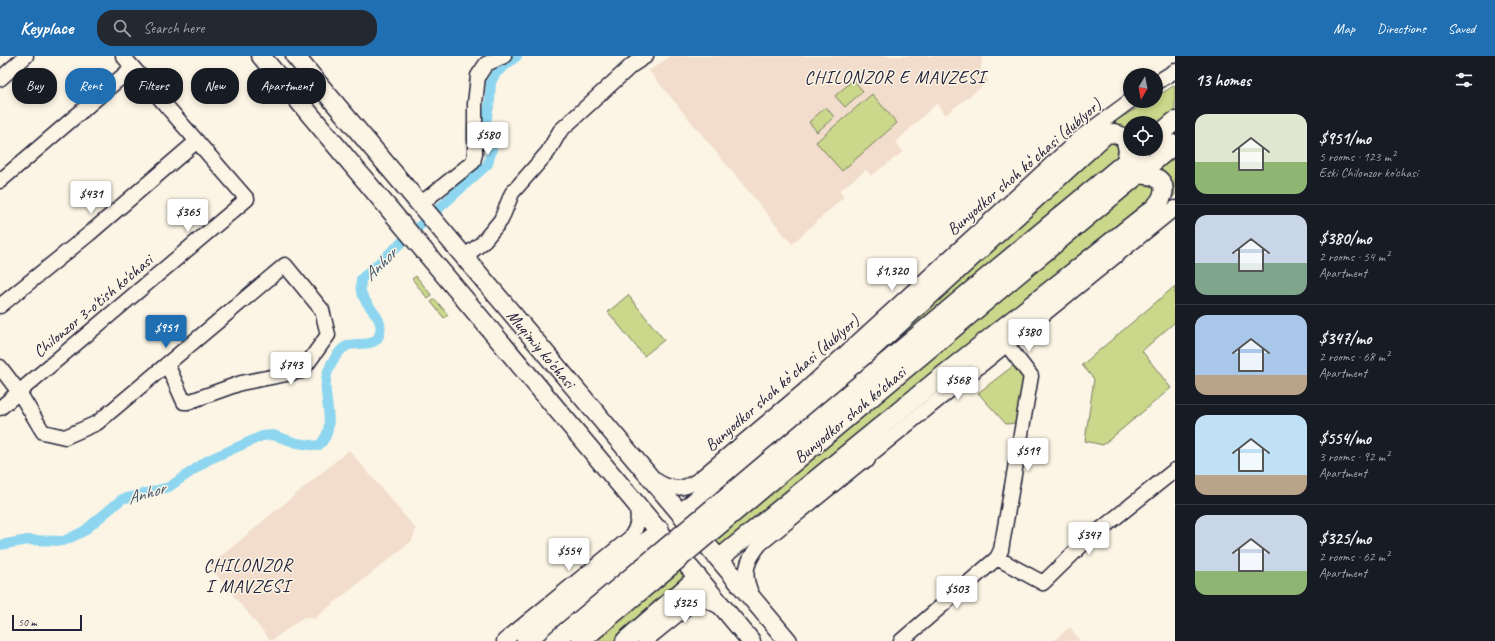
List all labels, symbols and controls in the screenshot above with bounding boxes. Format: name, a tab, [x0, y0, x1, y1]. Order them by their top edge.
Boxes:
search box	[97, 10, 377, 46]
text: Keyplace	[20, 16, 73, 40]
icon: search	[111, 17, 133, 39]
text: Search here	[143, 19, 204, 38]
text: Map	[1334, 20, 1355, 37]
text: Directions	[1377, 20, 1426, 37]
text: Saved	[1448, 20, 1475, 37]
district label: CHILONZOR E MAVZESI	[804, 66, 988, 88]
chip: Buy	[12, 68, 57, 104]
chip: Rent	[65, 68, 116, 104]
chip: Filters	[124, 68, 183, 104]
chip: New	[191, 68, 239, 104]
chip: Apartment	[247, 68, 326, 104]
north arrow	[1123, 68, 1163, 108]
map controls	[1123, 68, 1163, 156]
icon: filters	[1453, 69, 1475, 91]
text: 13 homes	[1195, 70, 1251, 91]
street label: Bunyodkor shoh koʻchasi (dublyor)	[943, 93, 1107, 240]
button: locate	[1123, 116, 1163, 156]
pin: $580	[464, 122, 512, 156]
text: $580	[476, 127, 500, 143]
text: $951/mo	[1319, 128, 1371, 149]
icon: home	[1227, 130, 1275, 178]
text: 5 rooms · 123 m²	[1319, 149, 1395, 165]
text: Eski Chilonzor ko'chasi	[1319, 165, 1418, 181]
pin: $431	[67, 181, 115, 215]
text: $431	[79, 186, 103, 202]
pin: $365	[164, 199, 212, 233]
text: $365	[176, 204, 200, 220]
text: $380/mo	[1319, 228, 1371, 249]
icon: home	[1227, 231, 1275, 279]
water label: Anhor	[359, 240, 404, 285]
street label: Chilonzor 3-o'tish ko'chasi	[29, 249, 158, 362]
text: 2 rooms · 54 m²	[1319, 249, 1389, 265]
pin: $1,320	[859, 258, 925, 292]
text: $1,320	[876, 263, 908, 279]
text: Apartment	[1319, 265, 1367, 281]
street label: Muqimiy ko'chasi	[502, 305, 581, 394]
street label: Bunyodkor shoh koʻchasi (dublyor)	[701, 309, 865, 456]
pin: $951	[142, 315, 190, 349]
pin: $380	[1005, 319, 1053, 353]
text: $951	[154, 320, 178, 336]
text: $380	[1017, 324, 1041, 340]
text: $347/mo	[1319, 328, 1371, 349]
icon: home	[1227, 331, 1275, 379]
text: 2 rooms · 68 m²	[1319, 349, 1389, 365]
pin: $743	[267, 352, 315, 386]
text: $743	[279, 357, 303, 373]
street label: Bunyodkor shoh ko'chasi	[790, 361, 912, 468]
text: Apartment	[1319, 365, 1367, 381]
pin: $568	[934, 367, 982, 401]
text: $568	[946, 372, 970, 388]
text: $554/mo	[1319, 428, 1371, 449]
icon: home	[1227, 431, 1275, 479]
pin: $519	[1004, 438, 1052, 472]
text: $519	[1016, 443, 1040, 459]
text: 3 rooms · 92 m²	[1319, 449, 1389, 465]
text: Apartment	[1319, 465, 1367, 481]
water label: Anhor	[125, 476, 171, 509]
pin: $347	[1065, 522, 1113, 556]
text: $347	[1077, 527, 1101, 543]
text: $325/mo	[1319, 528, 1371, 549]
icon: home	[1227, 531, 1275, 579]
pin: $554	[545, 538, 593, 572]
text: $554	[558, 543, 580, 559]
text: 2 rooms · 62 m²	[1319, 549, 1389, 565]
district label: CHILONZOR I MAVZESI	[203, 554, 294, 597]
text: Apartment	[1319, 565, 1367, 581]
pin: $503	[933, 576, 981, 610]
text: $503	[945, 581, 969, 597]
pin: $325	[661, 590, 709, 624]
text: $325	[673, 595, 697, 611]
scale bar	[12, 613, 82, 632]
text: 50 m	[18, 615, 37, 629]

